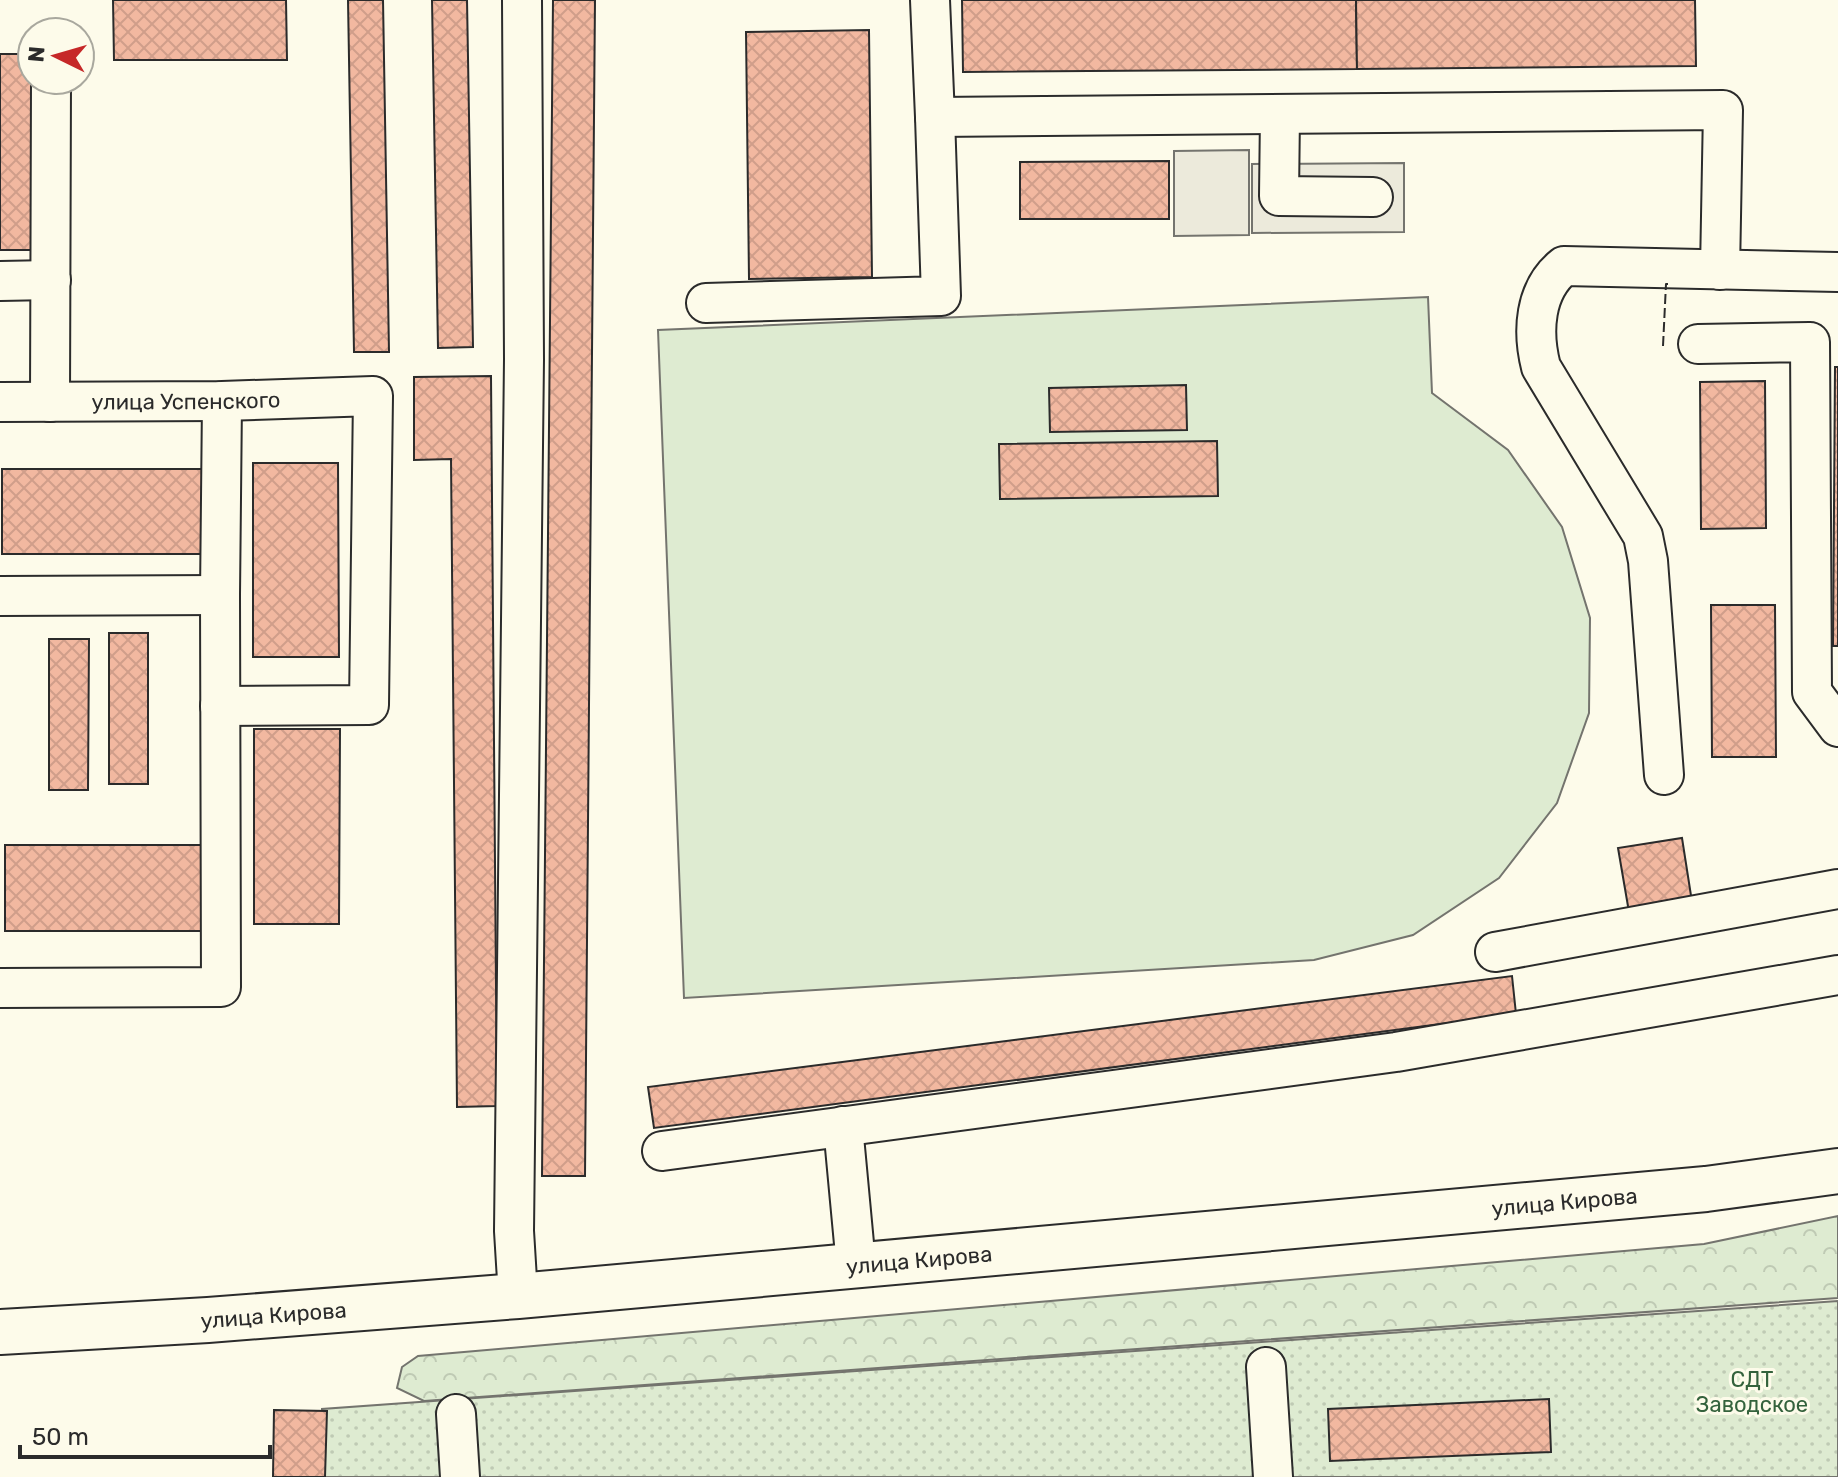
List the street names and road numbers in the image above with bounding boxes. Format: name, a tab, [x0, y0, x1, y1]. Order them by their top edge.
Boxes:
street label: улица Успенского	[91, 386, 281, 416]
street label: улица Кирова	[1490, 1182, 1639, 1222]
street label: улица Кирова	[845, 1240, 993, 1280]
street label: улица Кирова	[200, 1296, 348, 1334]

